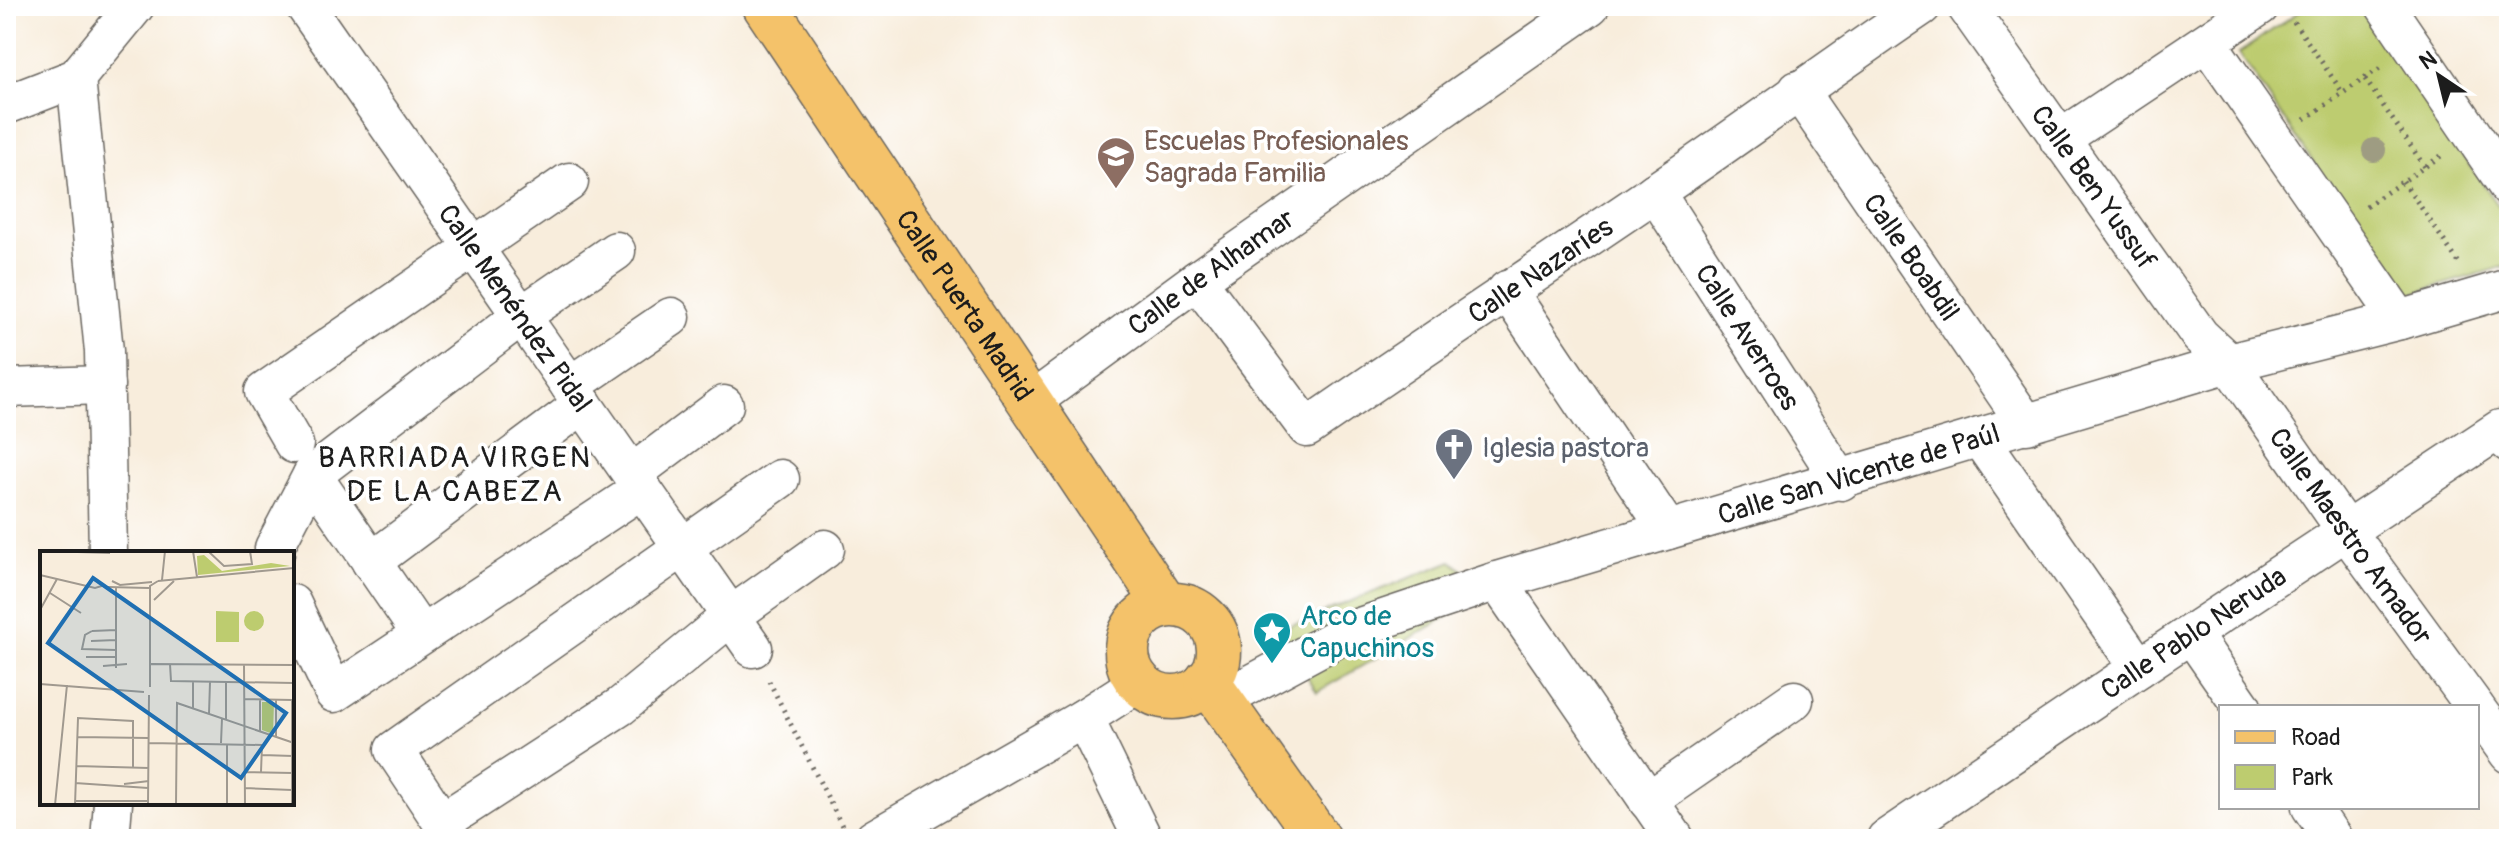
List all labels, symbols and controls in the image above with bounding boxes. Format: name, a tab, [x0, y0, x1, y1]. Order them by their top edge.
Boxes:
north arrow	[2399, 36, 2479, 116]
text: N	[2414, 45, 2442, 76]
street label: Calle Ben Yussuf	[2023, 99, 2164, 277]
place label: Escuelas Profesionales Sagrada Familia	[1144, 124, 1409, 191]
school or university icon: Escuelas Profesionales Sagrada Familia	[1095, 135, 1137, 190]
street label: Calle Boabdil	[1855, 187, 1967, 328]
street label: Calle Menéndez Pidal	[430, 198, 599, 420]
street label: Calle de Alhamar	[1121, 202, 1302, 344]
street label: Calle Puerta Madrid	[887, 204, 1041, 408]
street label: Calle Nazaríes	[1462, 210, 1620, 332]
street label: Calle Averroes	[1687, 258, 1807, 418]
street label: Calle San Vicente de Paúl	[1714, 416, 2004, 533]
street label: Calle Maestro Amador	[2261, 421, 2440, 652]
church icon: Iglesia pastora	[1433, 426, 1475, 481]
place label: Iglesia pastora	[1482, 431, 1649, 466]
district label: BARRIADA VIRGEN DE LA CABEZA	[318, 439, 592, 510]
inset map	[40, 551, 294, 805]
street label: Calle Pablo Neruda	[2094, 559, 2293, 708]
place label: Arco de Capuchinos	[1300, 599, 1434, 666]
place icon: Arco de Capuchinos	[1251, 610, 1293, 665]
legend	[2219, 705, 2479, 809]
text: Road	[2291, 723, 2341, 752]
text: Park	[2291, 763, 2333, 792]

